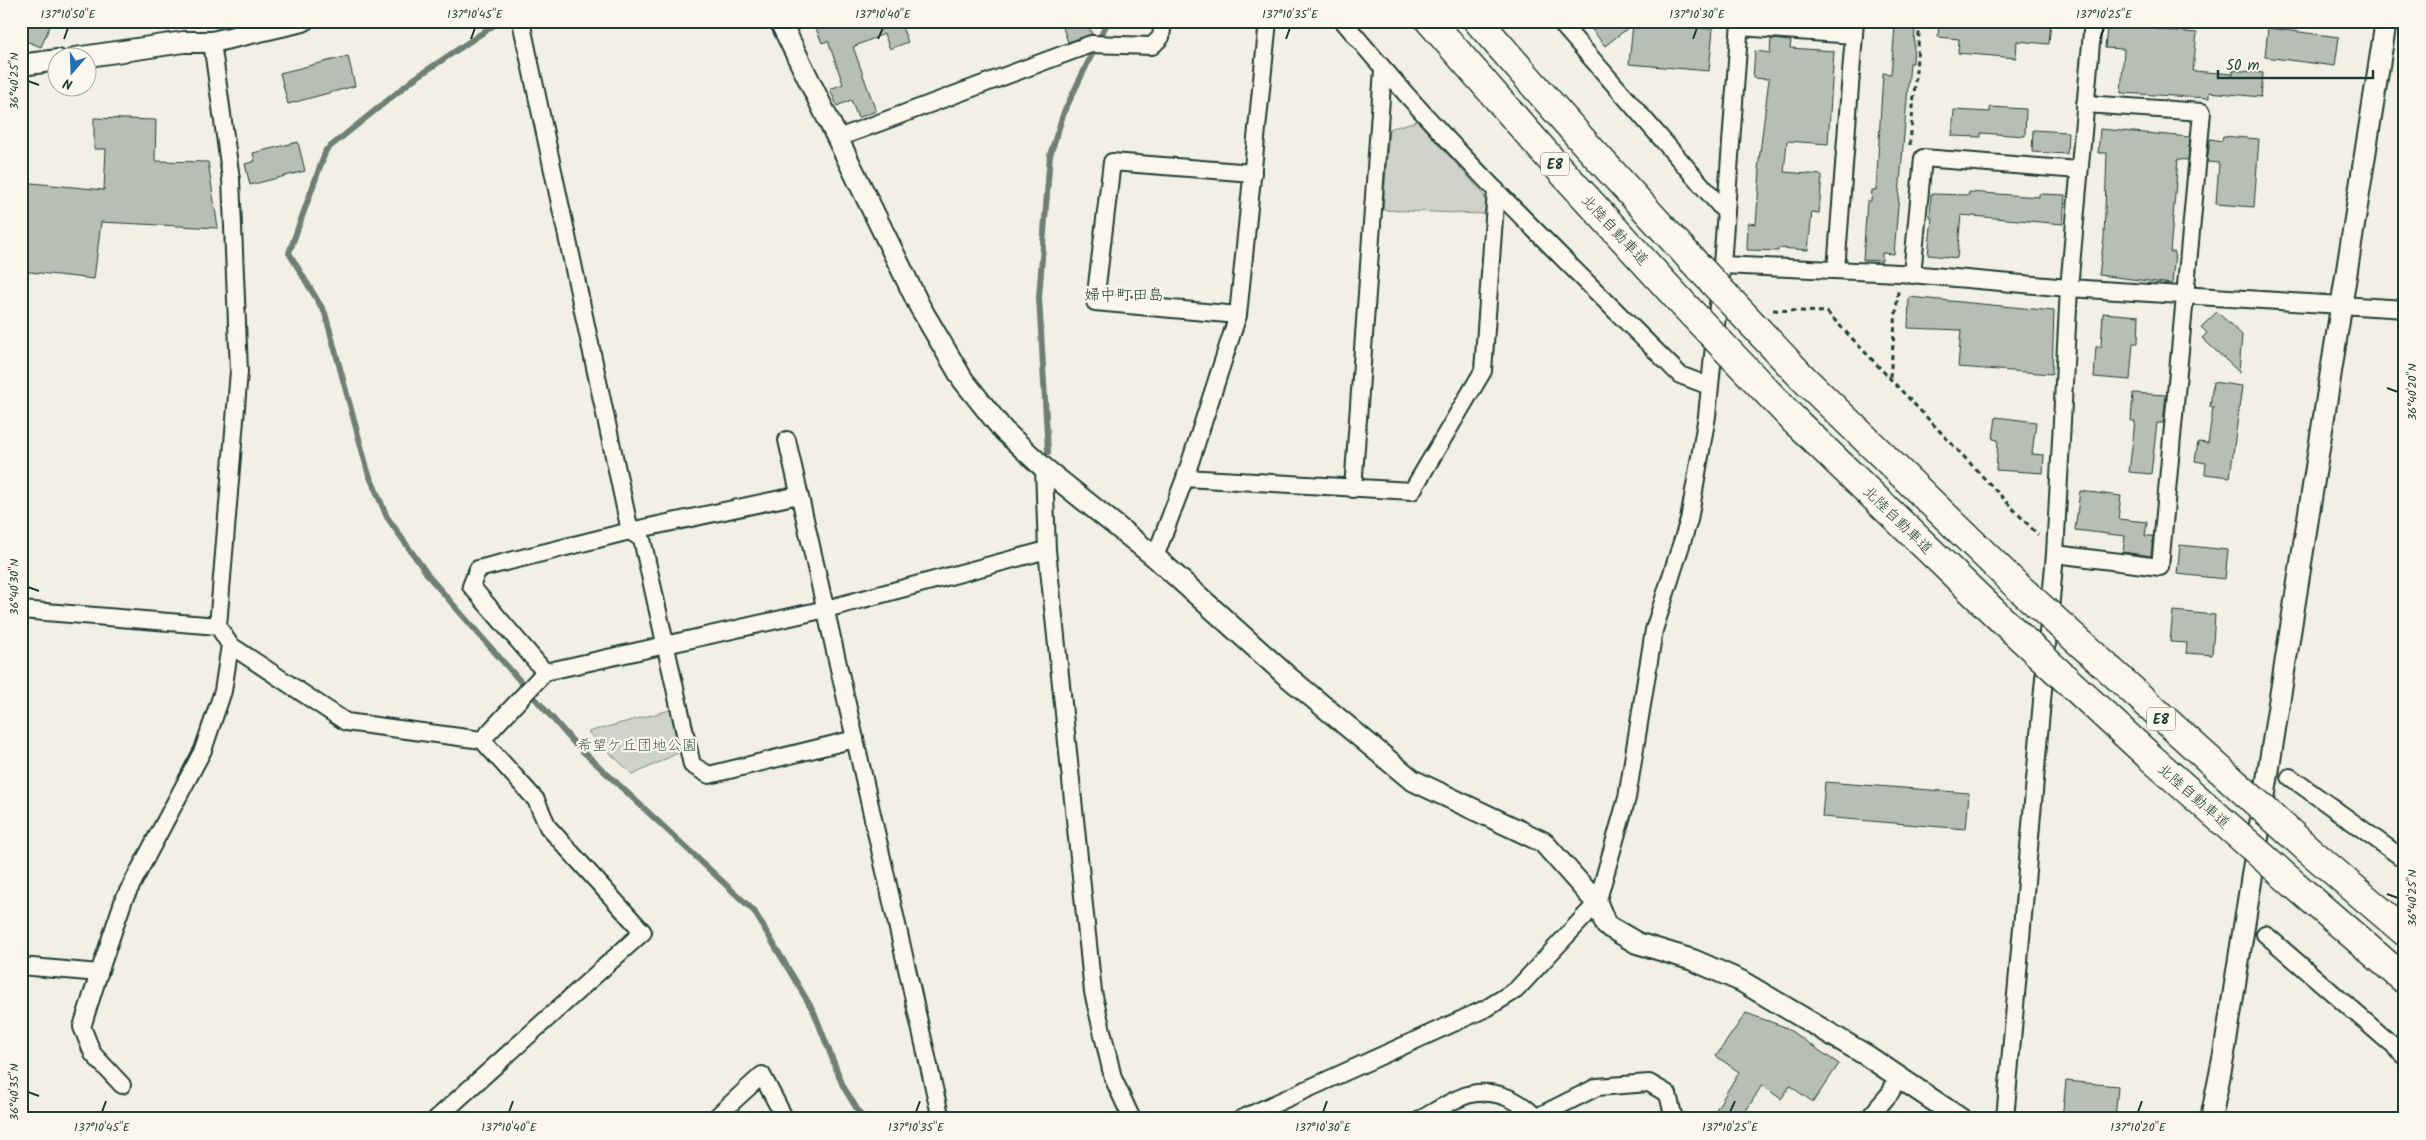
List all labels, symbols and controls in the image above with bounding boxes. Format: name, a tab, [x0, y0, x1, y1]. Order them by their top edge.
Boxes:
text: 137°10'50"E	[40, 5, 97, 24]
text: 137°10'45"E	[447, 5, 504, 24]
text: 137°10'40"E	[855, 5, 912, 24]
text: 137°10'35"E	[1262, 5, 1319, 24]
text: 137°10'30"E	[1669, 5, 1726, 24]
text: 137°10'25"E	[2076, 5, 2133, 24]
north arrow	[48, 48, 98, 98]
scale bar	[2218, 48, 2374, 80]
text: 36°40'25"N	[5, 52, 24, 110]
text: 50 m	[2226, 54, 2260, 78]
text: N	[60, 71, 76, 95]
road number: E8	[1541, 152, 1569, 175]
street label: 北陸自動車道	[1575, 190, 1654, 272]
district label: 婦中町田島	[1084, 283, 1164, 308]
text: 36°40'20"N	[2403, 363, 2422, 421]
street label: 北陸自動車道	[1857, 481, 1938, 561]
text: 36°40'30"N	[5, 559, 24, 615]
road number: E8	[2147, 708, 2175, 731]
park label: 希望ケ丘団地公園	[577, 734, 697, 758]
street label: 北陸自動車道	[2152, 758, 2235, 835]
text: 36°40'25"N	[2403, 869, 2422, 927]
text: 36°40'35"N	[5, 1063, 24, 1121]
text: 137°10'45"E	[74, 1118, 131, 1137]
text: 137°10'40"E	[481, 1118, 538, 1137]
text: 137°10'35"E	[888, 1118, 945, 1137]
text: 137°10'30"E	[1295, 1118, 1352, 1137]
text: 137°10'25"E	[1702, 1118, 1759, 1137]
text: 137°10'20"E	[2110, 1118, 2167, 1137]

